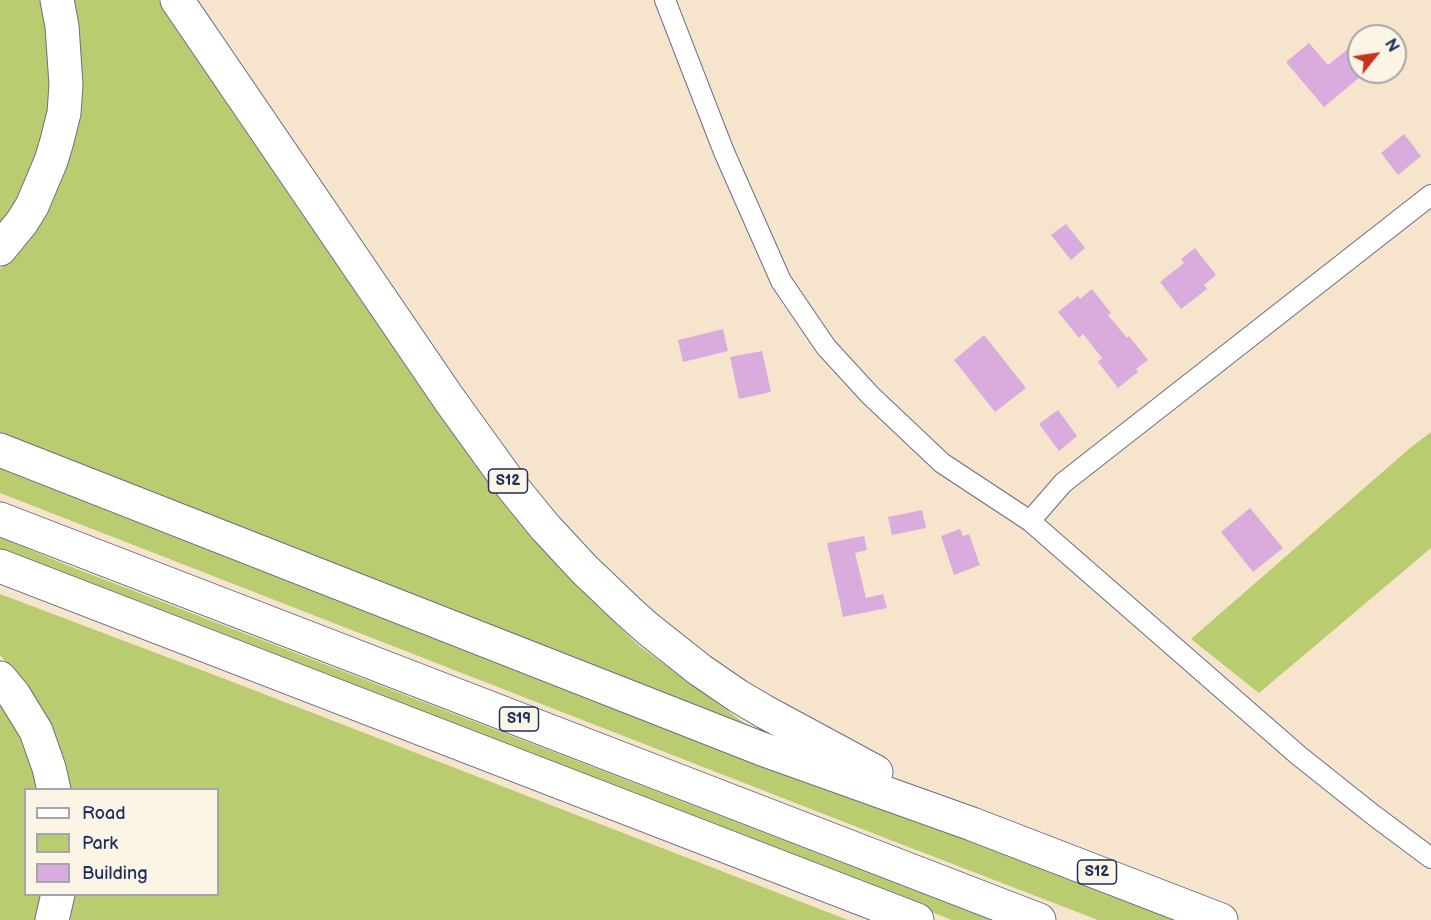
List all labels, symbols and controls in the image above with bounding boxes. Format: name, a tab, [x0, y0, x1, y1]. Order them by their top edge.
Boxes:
north arrow	[1347, 24, 1407, 84]
text: N	[1380, 36, 1403, 56]
road number: S12	[488, 469, 528, 493]
road number: S19	[500, 707, 538, 731]
legend	[24, 788, 219, 896]
text: Road	[82, 803, 126, 824]
text: Park	[82, 833, 118, 854]
road number: S12	[1078, 860, 1116, 884]
text: Building	[82, 863, 148, 884]

